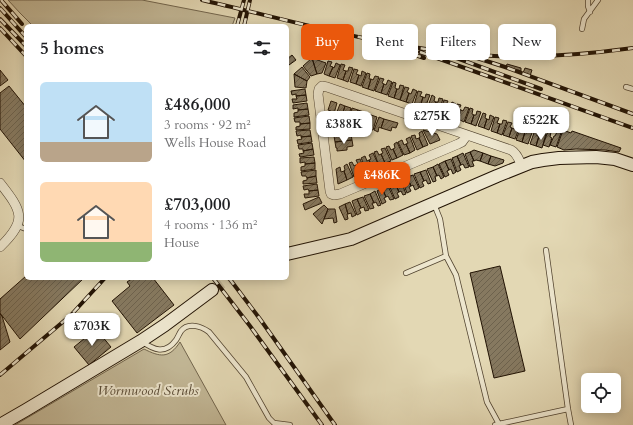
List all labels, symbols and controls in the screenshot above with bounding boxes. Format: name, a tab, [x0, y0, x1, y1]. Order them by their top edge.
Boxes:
chip: Buy	[301, 24, 354, 60]
chip: Rent	[362, 24, 418, 60]
chip: Filters	[426, 24, 490, 60]
chip: New	[498, 24, 556, 60]
text: 5 homes	[40, 37, 104, 60]
icon: filters	[251, 37, 273, 59]
text: £486,000	[164, 93, 230, 116]
icon: home	[72, 98, 120, 146]
pin: £275K	[404, 103, 460, 137]
text: £275K	[413, 107, 451, 125]
pin: £522K	[513, 107, 569, 141]
pin: £388K	[316, 111, 372, 145]
text: £522K	[522, 111, 560, 129]
text: £388K	[325, 115, 363, 133]
text: 3 rooms · 92 m²	[164, 116, 251, 134]
text: Wells House Road	[164, 134, 266, 152]
pin: £486K	[354, 162, 410, 196]
text: £486K	[363, 166, 401, 184]
text: £703,000	[164, 193, 230, 216]
icon: home	[72, 198, 120, 246]
text: 4 rooms · 136 m²	[164, 216, 257, 234]
text: House	[164, 234, 199, 252]
pin: £703K	[64, 313, 120, 347]
text: £703K	[73, 317, 111, 335]
map controls	[581, 373, 621, 413]
button: locate	[581, 373, 621, 413]
park label: Wormwood Scrubs	[97, 381, 199, 400]

